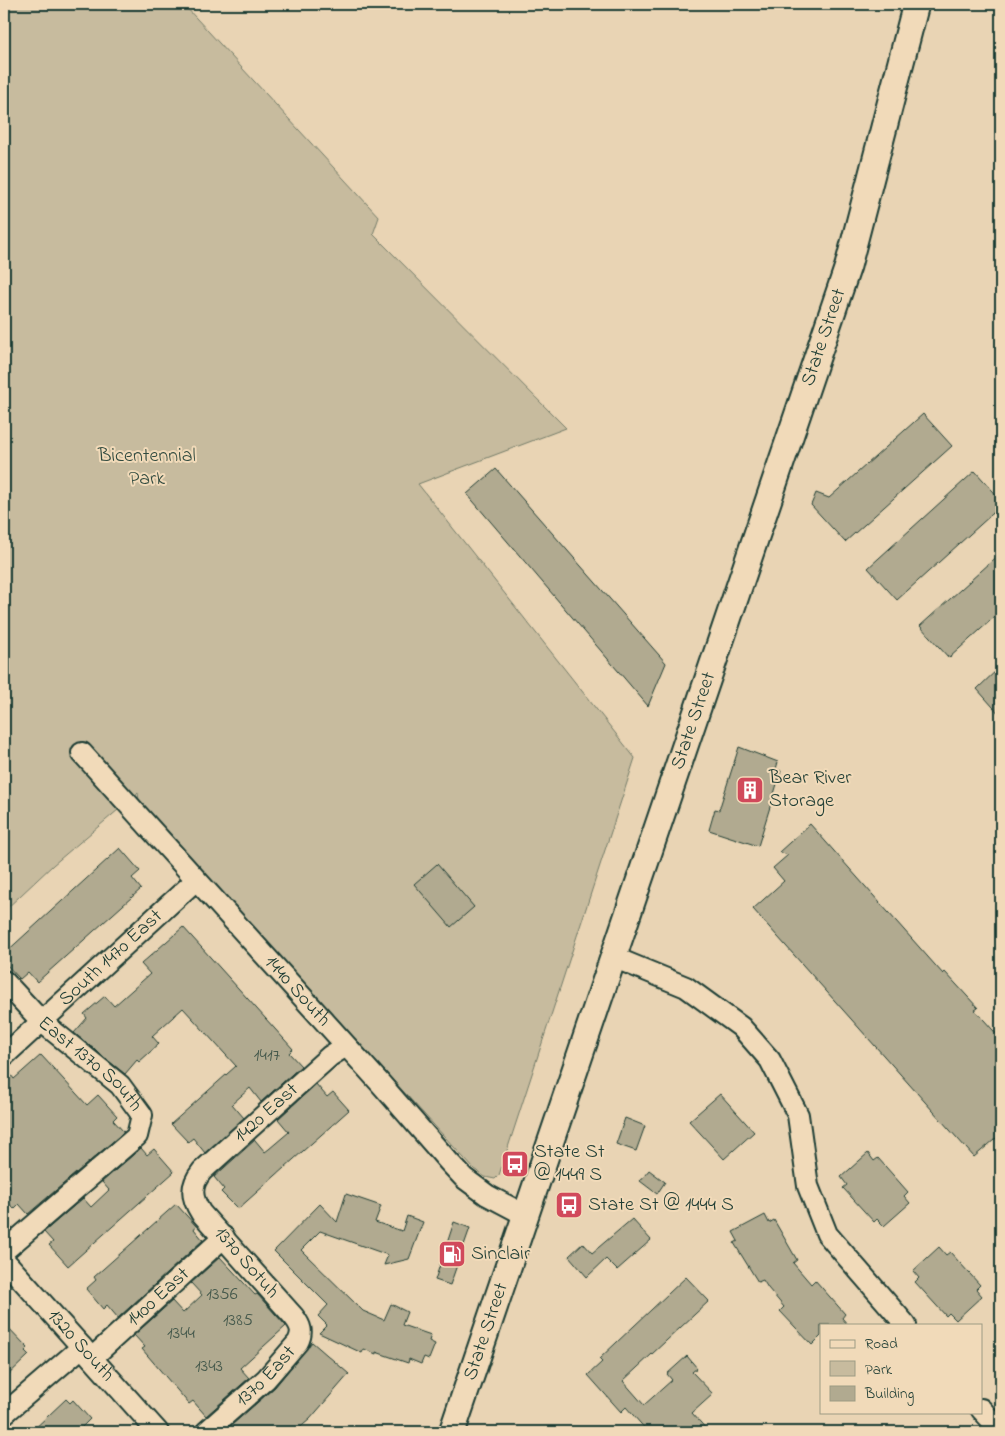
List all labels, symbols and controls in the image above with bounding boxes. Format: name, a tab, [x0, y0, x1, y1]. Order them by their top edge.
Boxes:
street label: State Street	[794, 284, 854, 390]
park label: Bicentennial Park	[97, 442, 196, 494]
street label: State Street	[663, 668, 724, 774]
place label: Bear River Storage	[768, 764, 852, 817]
building icon: Bear River Storage	[735, 775, 765, 805]
street label: South 1470 East	[52, 902, 170, 1013]
street label: 1440 South	[257, 949, 337, 1033]
street label: East 1370 South	[31, 1009, 149, 1118]
house number: 1417	[254, 1043, 281, 1069]
street label: 1420 East	[228, 1076, 305, 1150]
place label: State St @ 1449 S	[534, 1138, 605, 1190]
bus stop icon: State St @ 1449 S	[500, 1149, 530, 1179]
bus stop icon: State St @ 1444 S	[554, 1190, 584, 1220]
place label: State St @ 1444 S	[588, 1191, 734, 1220]
street label: 1370 Sotuh	[206, 1221, 286, 1305]
fuel station icon: Sinclair	[437, 1239, 467, 1269]
place label: Sinclair	[471, 1240, 531, 1269]
street label: 1400 East	[120, 1260, 197, 1334]
street label: State Street	[456, 1279, 516, 1384]
house number: 1356	[206, 1282, 238, 1308]
street label: 1320 South	[40, 1303, 121, 1389]
house number: 1385	[223, 1308, 253, 1334]
house number: 1344	[167, 1321, 196, 1347]
legend	[820, 1324, 982, 1414]
text: Road	[865, 1333, 898, 1355]
street label: 1370 East	[229, 1339, 303, 1414]
house number: 1343	[195, 1354, 223, 1380]
text: Park	[865, 1359, 893, 1381]
text: Building	[864, 1383, 914, 1406]

